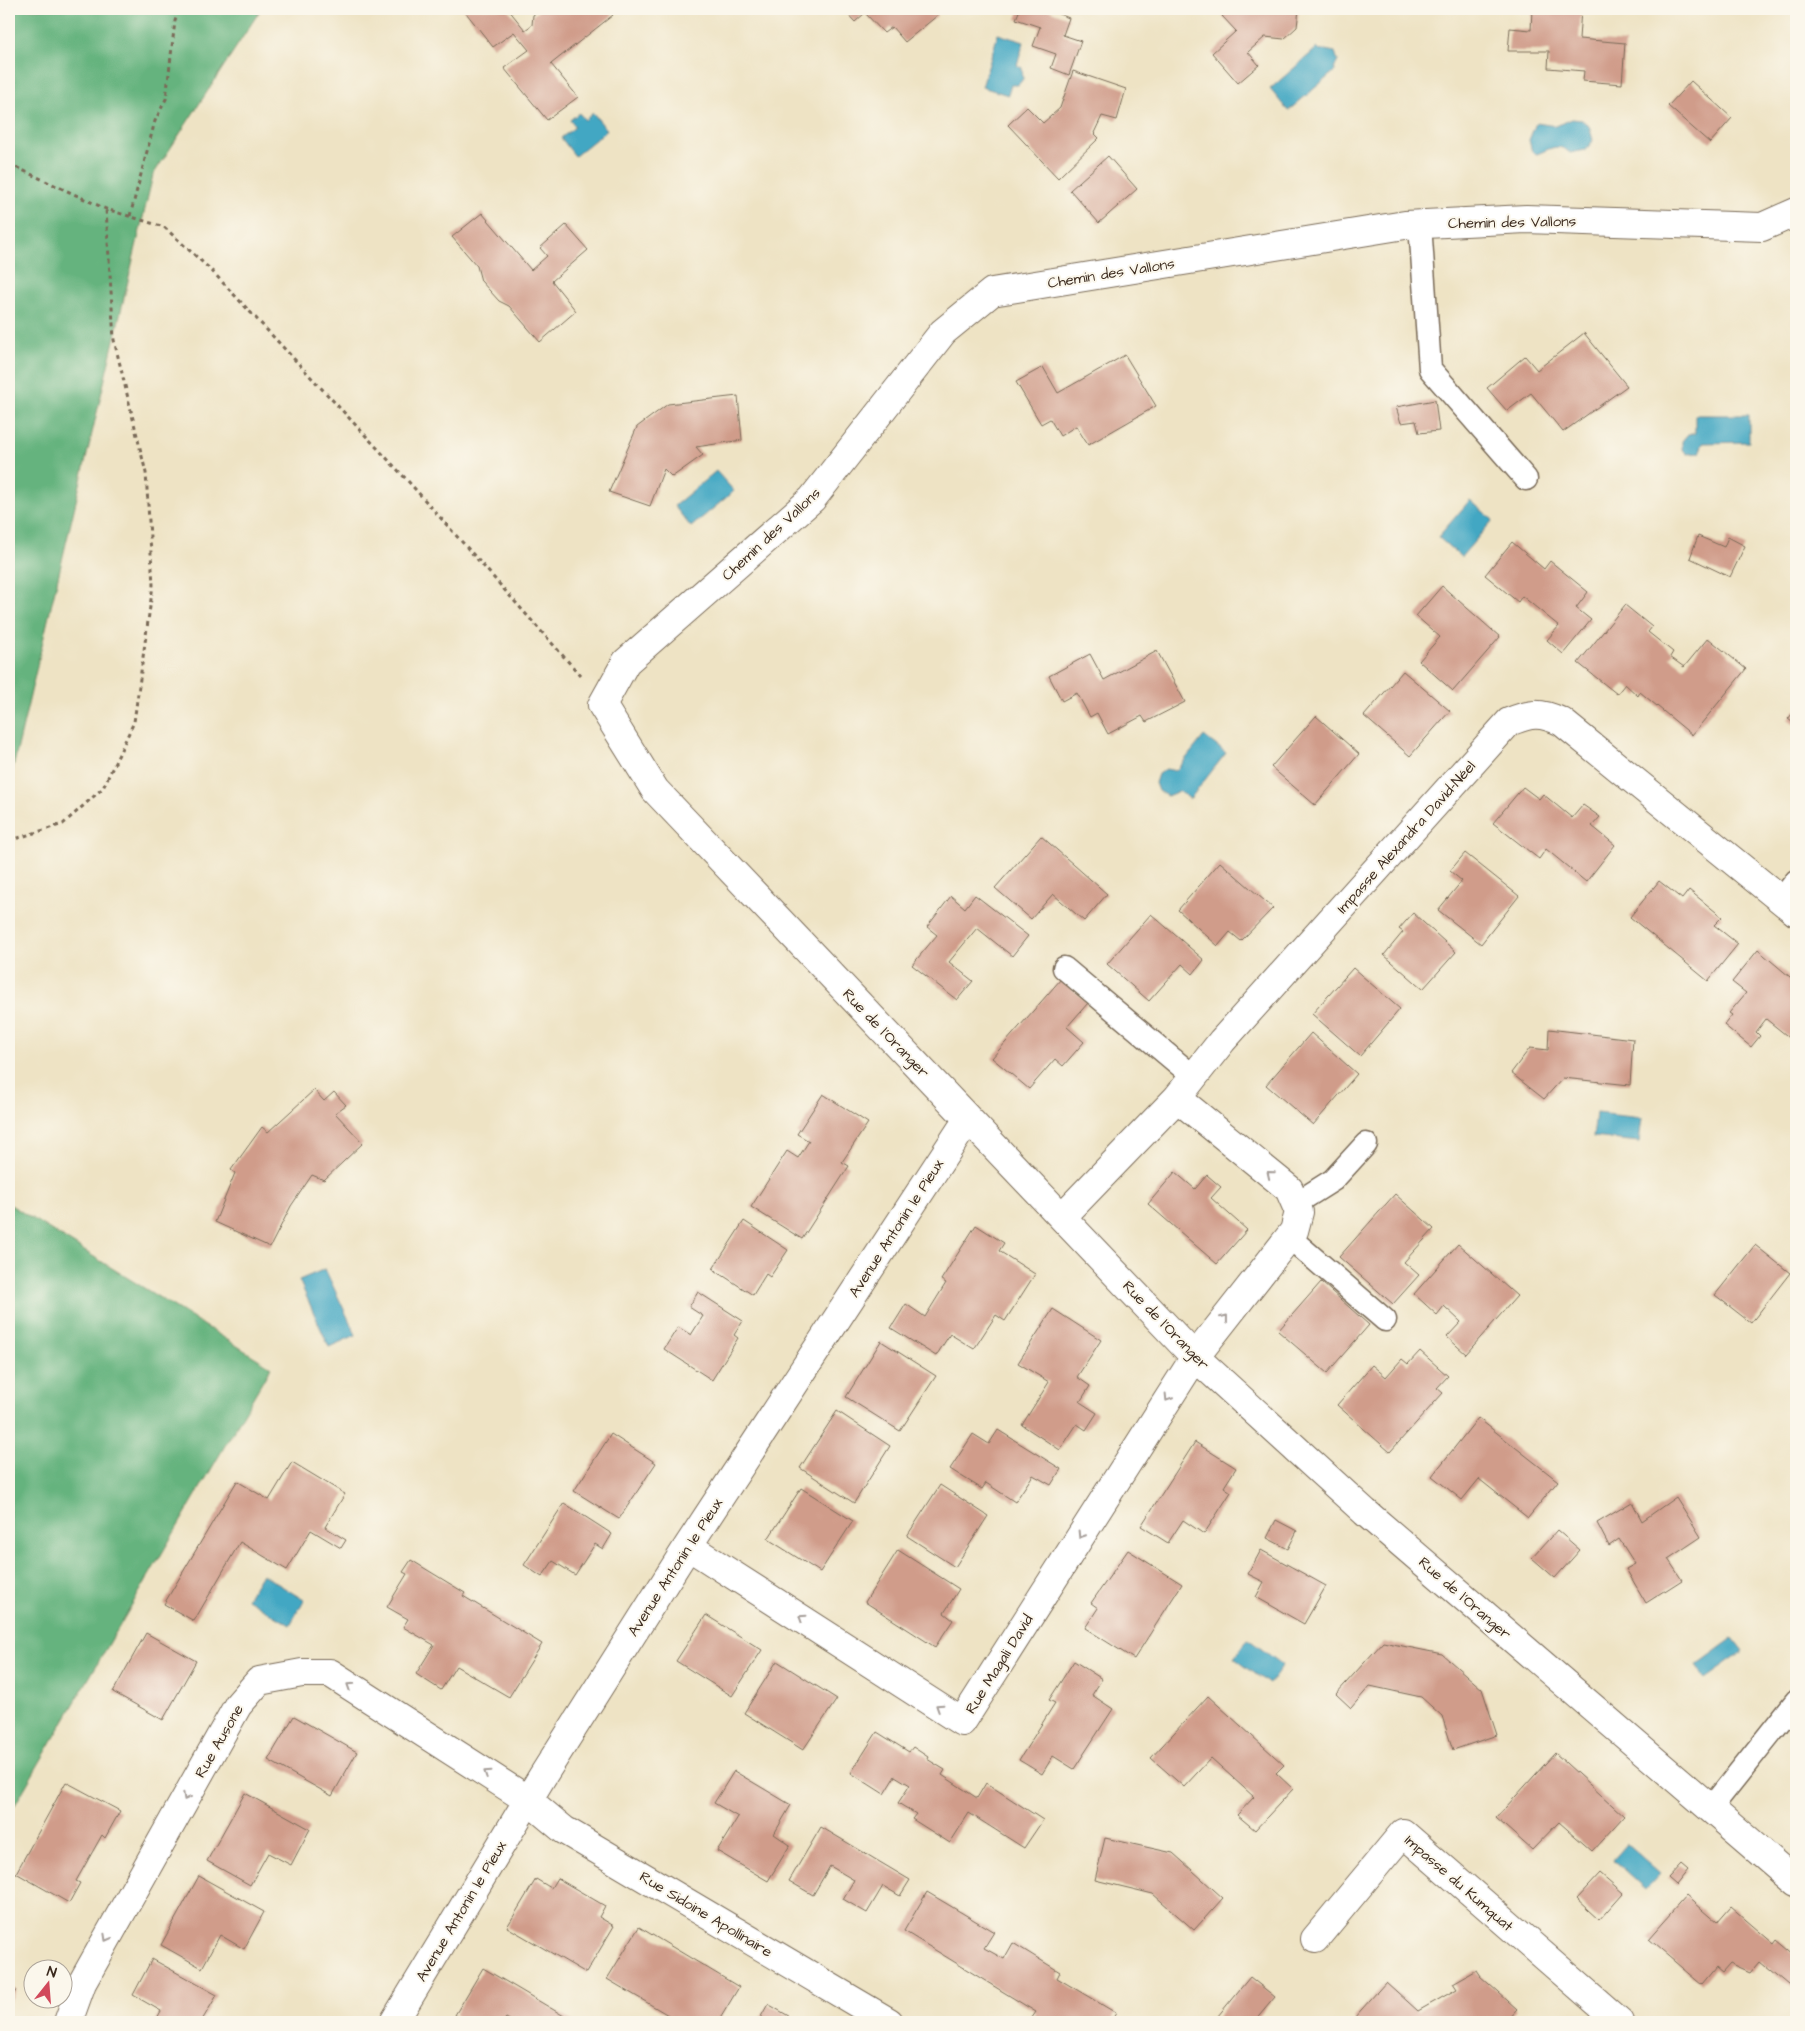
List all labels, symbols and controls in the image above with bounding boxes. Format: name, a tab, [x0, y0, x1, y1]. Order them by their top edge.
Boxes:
street label: Chemin des Vallons	[1448, 211, 1577, 234]
street label: Chemin des Vallons	[1046, 253, 1176, 294]
street label: Chemin des Vallons	[717, 483, 826, 586]
street label: Impasse Alexandra David-Néel	[1332, 756, 1481, 918]
street label: Rue de l'Oranger	[837, 984, 934, 1083]
street label: Avenue Antonin le Pieux	[844, 1154, 950, 1301]
one-way arrow	[1267, 1172, 1276, 1180]
street label: Rue de l'Oranger	[1117, 1276, 1214, 1375]
one-way arrow	[1219, 1315, 1228, 1324]
one-way arrow	[1165, 1392, 1175, 1401]
street label: Avenue Antonin le Pieux	[623, 1493, 729, 1640]
one-way arrow	[1078, 1530, 1088, 1539]
street label: Rue de l'Oranger	[1413, 1552, 1516, 1645]
street label: Rue Magali David	[960, 1610, 1039, 1719]
one-way arrow	[798, 1615, 807, 1625]
one-way arrow	[346, 1683, 355, 1692]
street label: Rue Ausone	[190, 1701, 249, 1782]
one-way arrow	[935, 1703, 944, 1713]
one-way arrow	[483, 1770, 492, 1780]
one-way arrow	[183, 1791, 193, 1800]
street label: Impasse du Kumquat	[1400, 1830, 1518, 1937]
street label: Avenue Antonin le Pieux	[411, 1836, 512, 1986]
street label: Rue Sidoine Apollinaire	[635, 1866, 776, 1962]
one-way arrow	[103, 1933, 113, 1942]
north arrow	[22, 1958, 72, 2008]
text: N	[44, 1962, 59, 1983]

